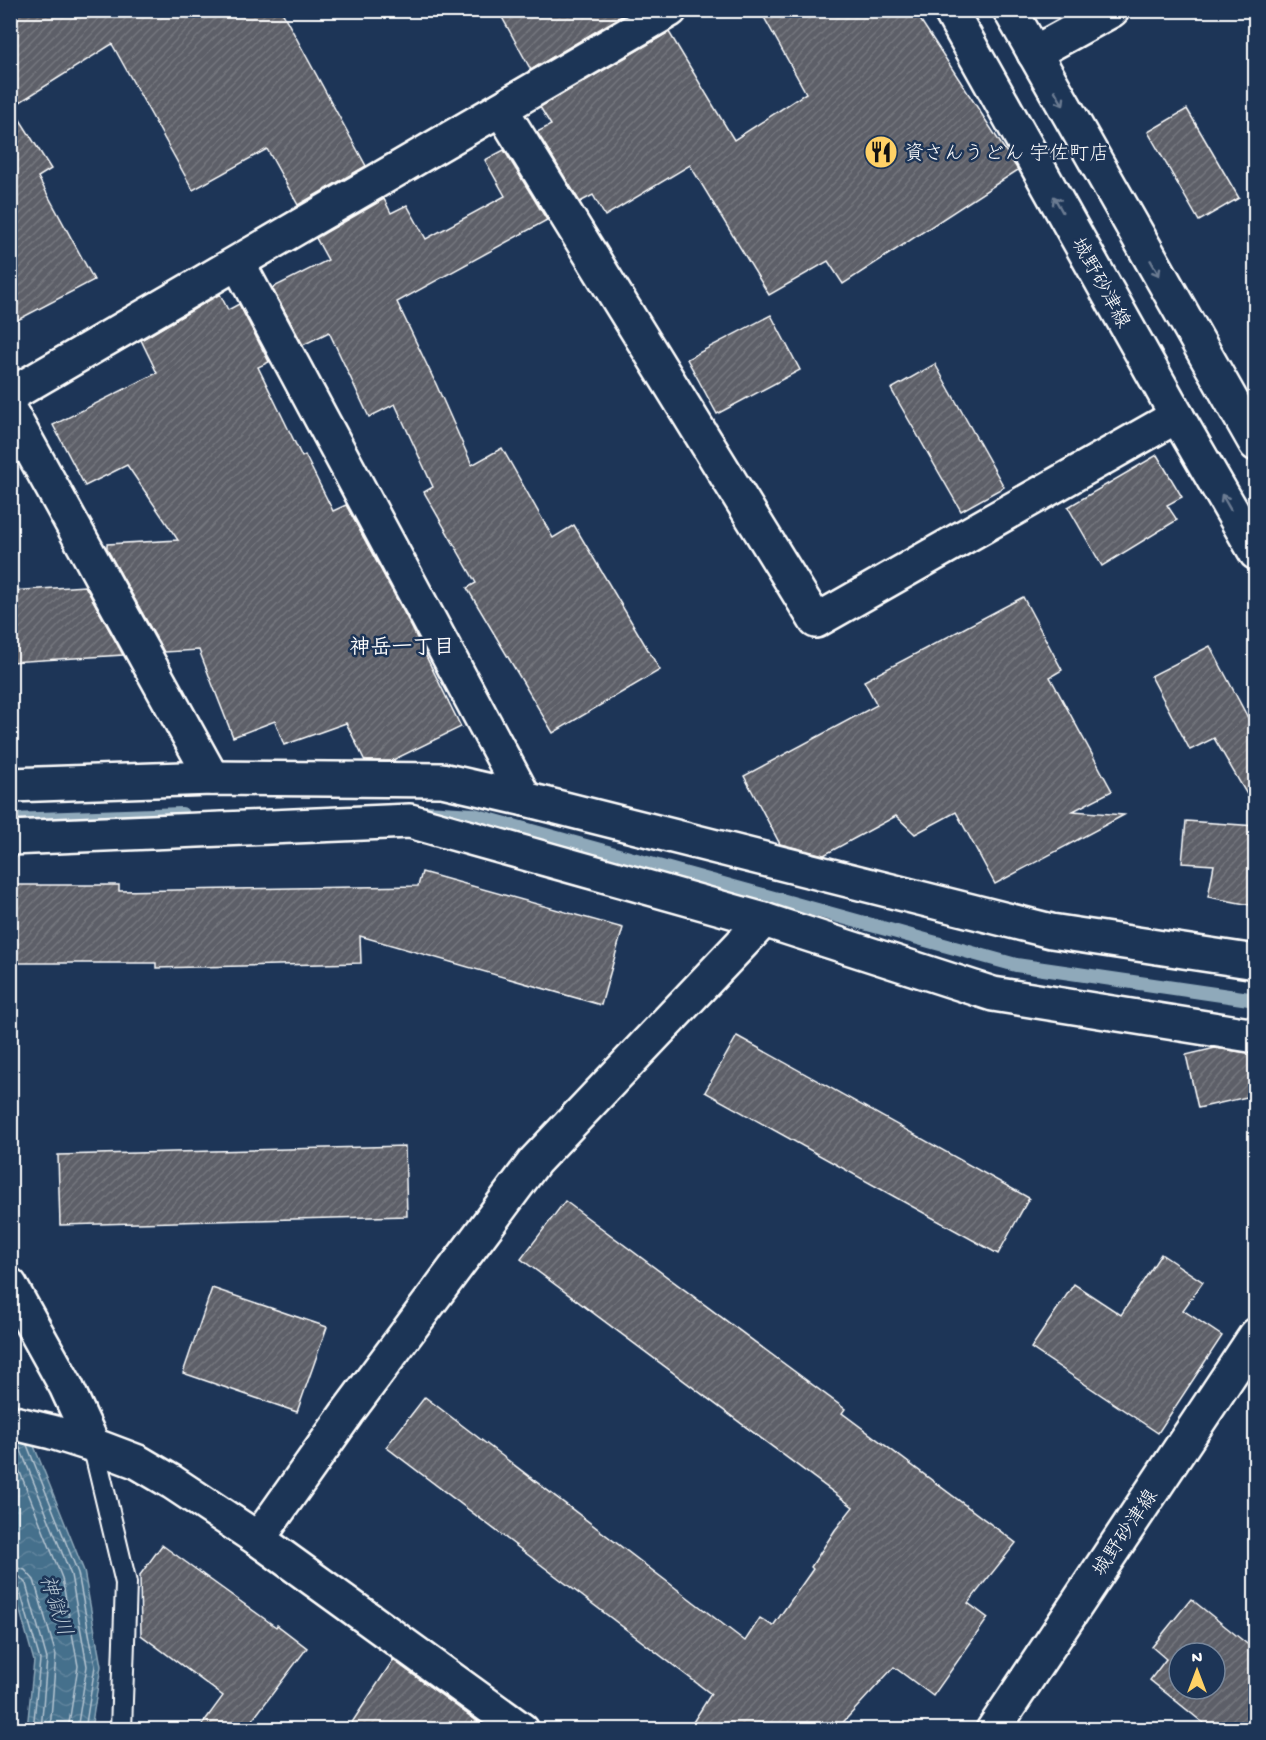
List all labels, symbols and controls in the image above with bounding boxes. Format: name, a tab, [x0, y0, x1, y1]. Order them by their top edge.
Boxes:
one-way arrow	[1053, 89, 1065, 106]
restaurant icon: 資さんうどん 宇佐町店	[863, 134, 899, 170]
place label: 資さんうどん 宇佐町店	[904, 142, 1109, 167]
one-way arrow	[1052, 196, 1064, 213]
street label: 城野砂津線	[1065, 233, 1135, 333]
one-way arrow	[1150, 259, 1162, 276]
one-way arrow	[1220, 494, 1232, 511]
district label: 神岳一丁目	[350, 636, 455, 662]
street label: 城野砂津線	[1088, 1485, 1164, 1582]
water label: 神獄川	[32, 1572, 76, 1640]
north arrow	[1167, 1641, 1227, 1701]
text: N	[1192, 1650, 1203, 1669]

